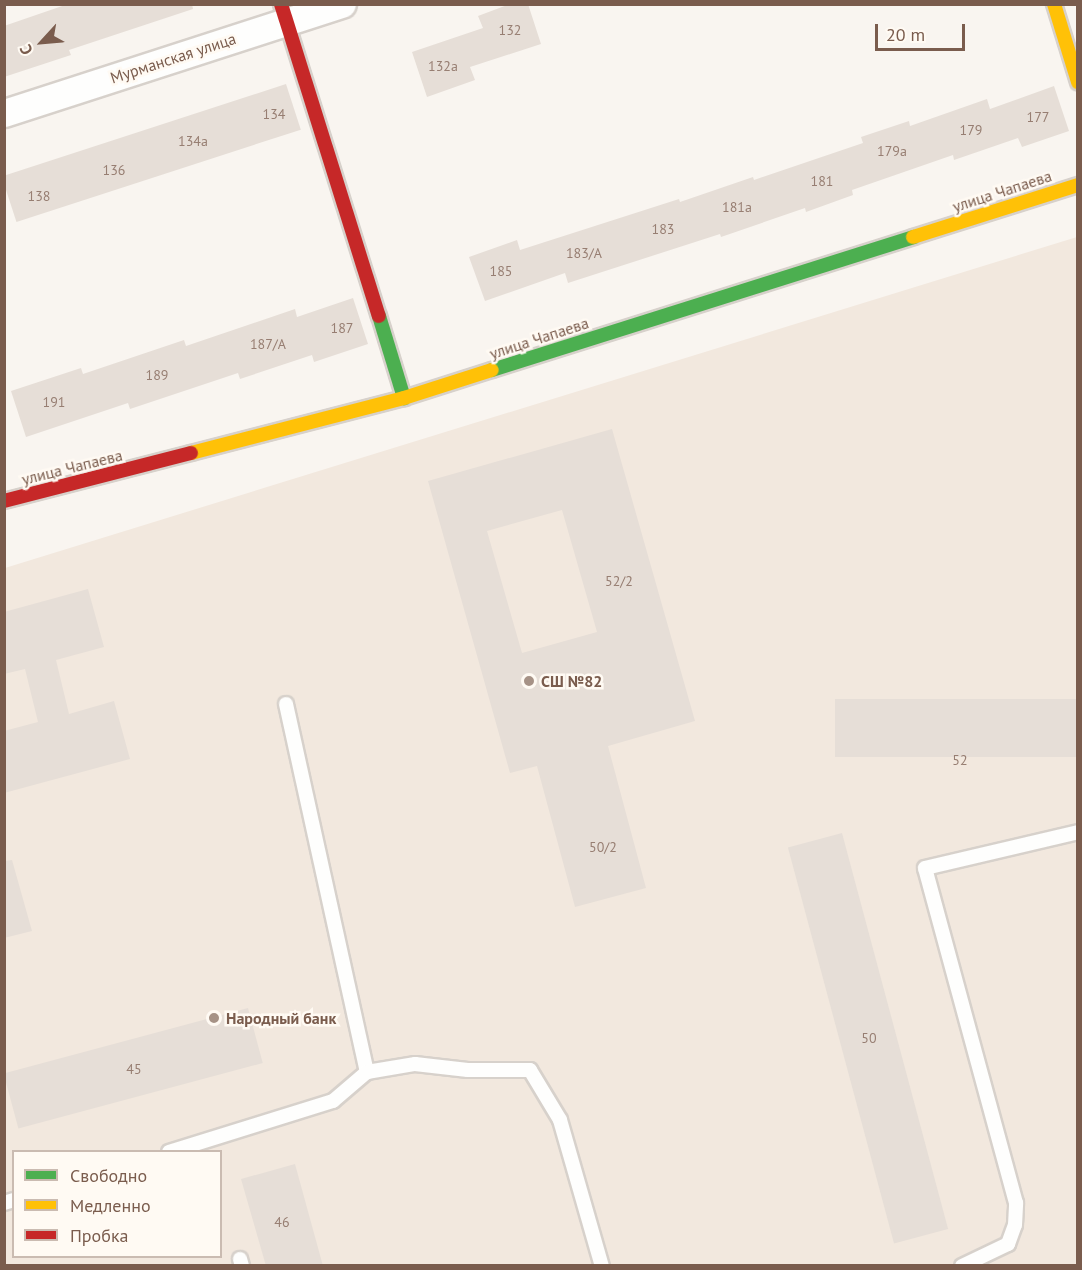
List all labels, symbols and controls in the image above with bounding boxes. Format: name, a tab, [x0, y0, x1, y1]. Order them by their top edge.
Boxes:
north arrow	[12, 12, 72, 72]
scale bar	[878, 12, 968, 50]
house number: 132	[499, 22, 521, 38]
text: 20 m	[886, 23, 925, 46]
street label: Мурманская улица	[108, 29, 238, 87]
text: С	[15, 41, 37, 58]
house number: 132а	[428, 58, 458, 74]
house number: 134	[263, 106, 285, 122]
house number: 177	[1027, 109, 1049, 125]
house number: 179	[960, 122, 982, 138]
house number: 134а	[178, 133, 208, 149]
house number: 179а	[877, 143, 907, 159]
house number: 136	[103, 162, 125, 178]
street label: улица Чапаева	[950, 166, 1054, 216]
house number: 181	[811, 173, 833, 189]
house number: 138	[28, 188, 50, 204]
house number: 181а	[722, 199, 752, 215]
house number: 183	[652, 221, 674, 237]
house number: 183/А	[566, 245, 602, 261]
house number: 185	[490, 263, 512, 279]
street label: улица Чапаева	[487, 313, 591, 363]
house number: 187	[331, 320, 353, 336]
house number: 187/А	[250, 336, 286, 352]
house number: 189	[146, 367, 168, 383]
house number: 191	[43, 394, 65, 410]
street label: улица Чапаева	[20, 445, 124, 489]
house number: 52/2	[605, 573, 633, 589]
place label: СШ №82	[541, 671, 602, 691]
marker: СШ №82	[522, 674, 536, 688]
house number: 52	[952, 752, 968, 768]
house number: 50/2	[589, 839, 617, 855]
place label: Народный банк	[226, 1008, 336, 1028]
marker: Народный банк	[207, 1011, 221, 1025]
house number: 50	[861, 1030, 877, 1046]
house number: 45	[126, 1061, 142, 1077]
legend	[12, 1150, 222, 1258]
text: Свободно	[70, 1164, 147, 1187]
text: Медленно	[70, 1194, 151, 1217]
house number: 46	[274, 1214, 290, 1230]
text: Пробка	[70, 1224, 128, 1247]

